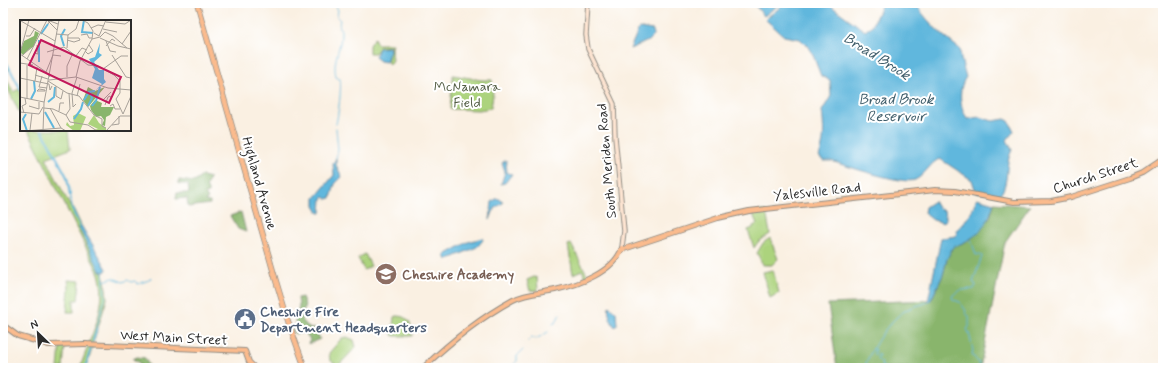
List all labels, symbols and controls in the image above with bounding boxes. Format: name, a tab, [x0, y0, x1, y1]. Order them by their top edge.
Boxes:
inset map	[20, 20, 131, 131]
water label: Broad Brook	[839, 28, 915, 86]
park label: McNamara Field	[434, 78, 501, 112]
water label: Broad Brook Reservoir	[858, 90, 935, 127]
street label: South Meriden Road	[593, 103, 621, 219]
street label: Highland Avenue	[235, 135, 281, 233]
street label: Church Street	[1051, 154, 1141, 198]
street label: Yalesville Road	[773, 178, 862, 206]
school or university icon: Cheshire Academy	[373, 261, 399, 287]
place label: Cheshire Academy	[402, 266, 515, 284]
place label: Cheshire Fire Department Headquarters	[260, 303, 428, 337]
public building icon: Cheshire Fire Department Headquarters	[232, 306, 258, 332]
north arrow	[18, 313, 58, 353]
text: N	[28, 317, 40, 333]
street label: West Main Street	[120, 326, 229, 350]

